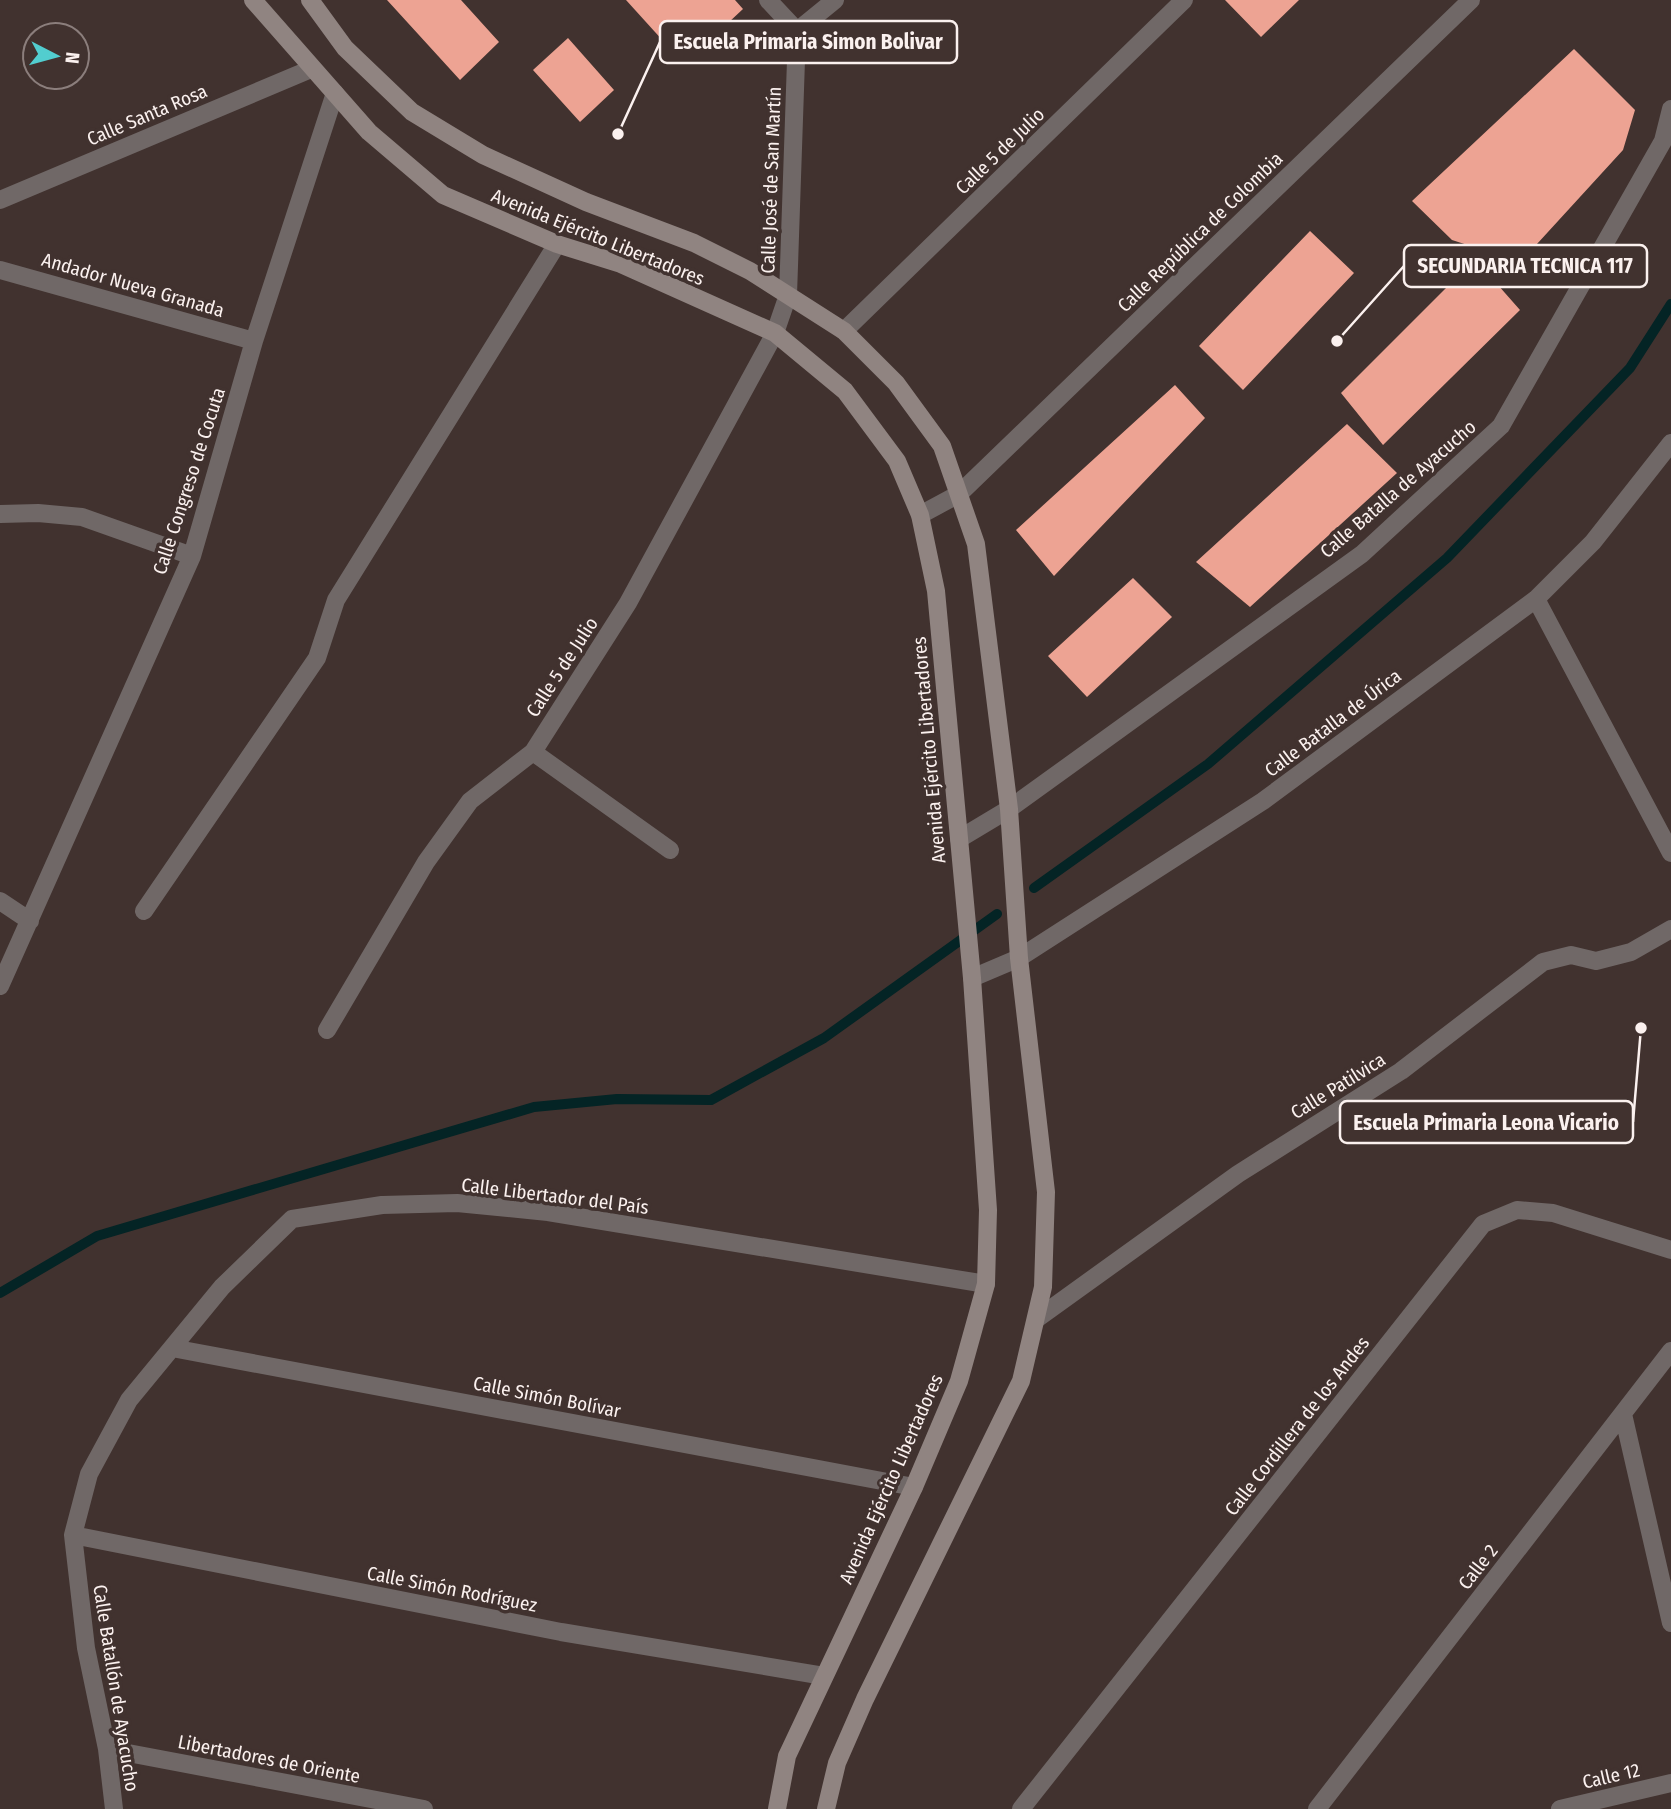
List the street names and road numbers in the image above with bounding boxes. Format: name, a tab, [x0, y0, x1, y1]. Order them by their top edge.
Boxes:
street label: Calle Santa Rosa	[83, 79, 211, 151]
street label: Calle José de San Martín	[756, 86, 786, 274]
street label: Calle 5 de Julio	[951, 103, 1049, 199]
street label: Calle República de Colombia	[1113, 147, 1287, 317]
street label: Avenida Ejército Libertadores	[488, 184, 708, 290]
street label: Andador Nueva Granada	[39, 248, 227, 322]
street label: Calle Congreso de Cocuta	[148, 385, 230, 577]
street label: Calle Batalla de Ayacucho	[1316, 415, 1480, 563]
street label: Calle 5 de Julio	[521, 613, 603, 721]
street label: Avenida Ejército Libertadores	[908, 636, 950, 864]
street label: Calle Batalla de Úrica	[1260, 664, 1406, 782]
street label: Calle Patilvica	[1287, 1048, 1389, 1124]
street label: Calle Libertador del País	[460, 1173, 650, 1219]
street label: Calle Cordillera de los Andes	[1220, 1332, 1374, 1520]
street label: Avenida Ejército Libertadores	[834, 1370, 948, 1588]
street label: Calle Simón Bolívar	[471, 1371, 623, 1423]
street label: Calle 2	[1453, 1540, 1503, 1594]
street label: Calle Simón Rodríguez	[365, 1561, 539, 1617]
street label: Calle Batallón de Ayacucho	[88, 1583, 144, 1793]
street label: Libertadores de Oriente	[176, 1730, 362, 1788]
street label: Calle 12	[1580, 1758, 1642, 1794]

